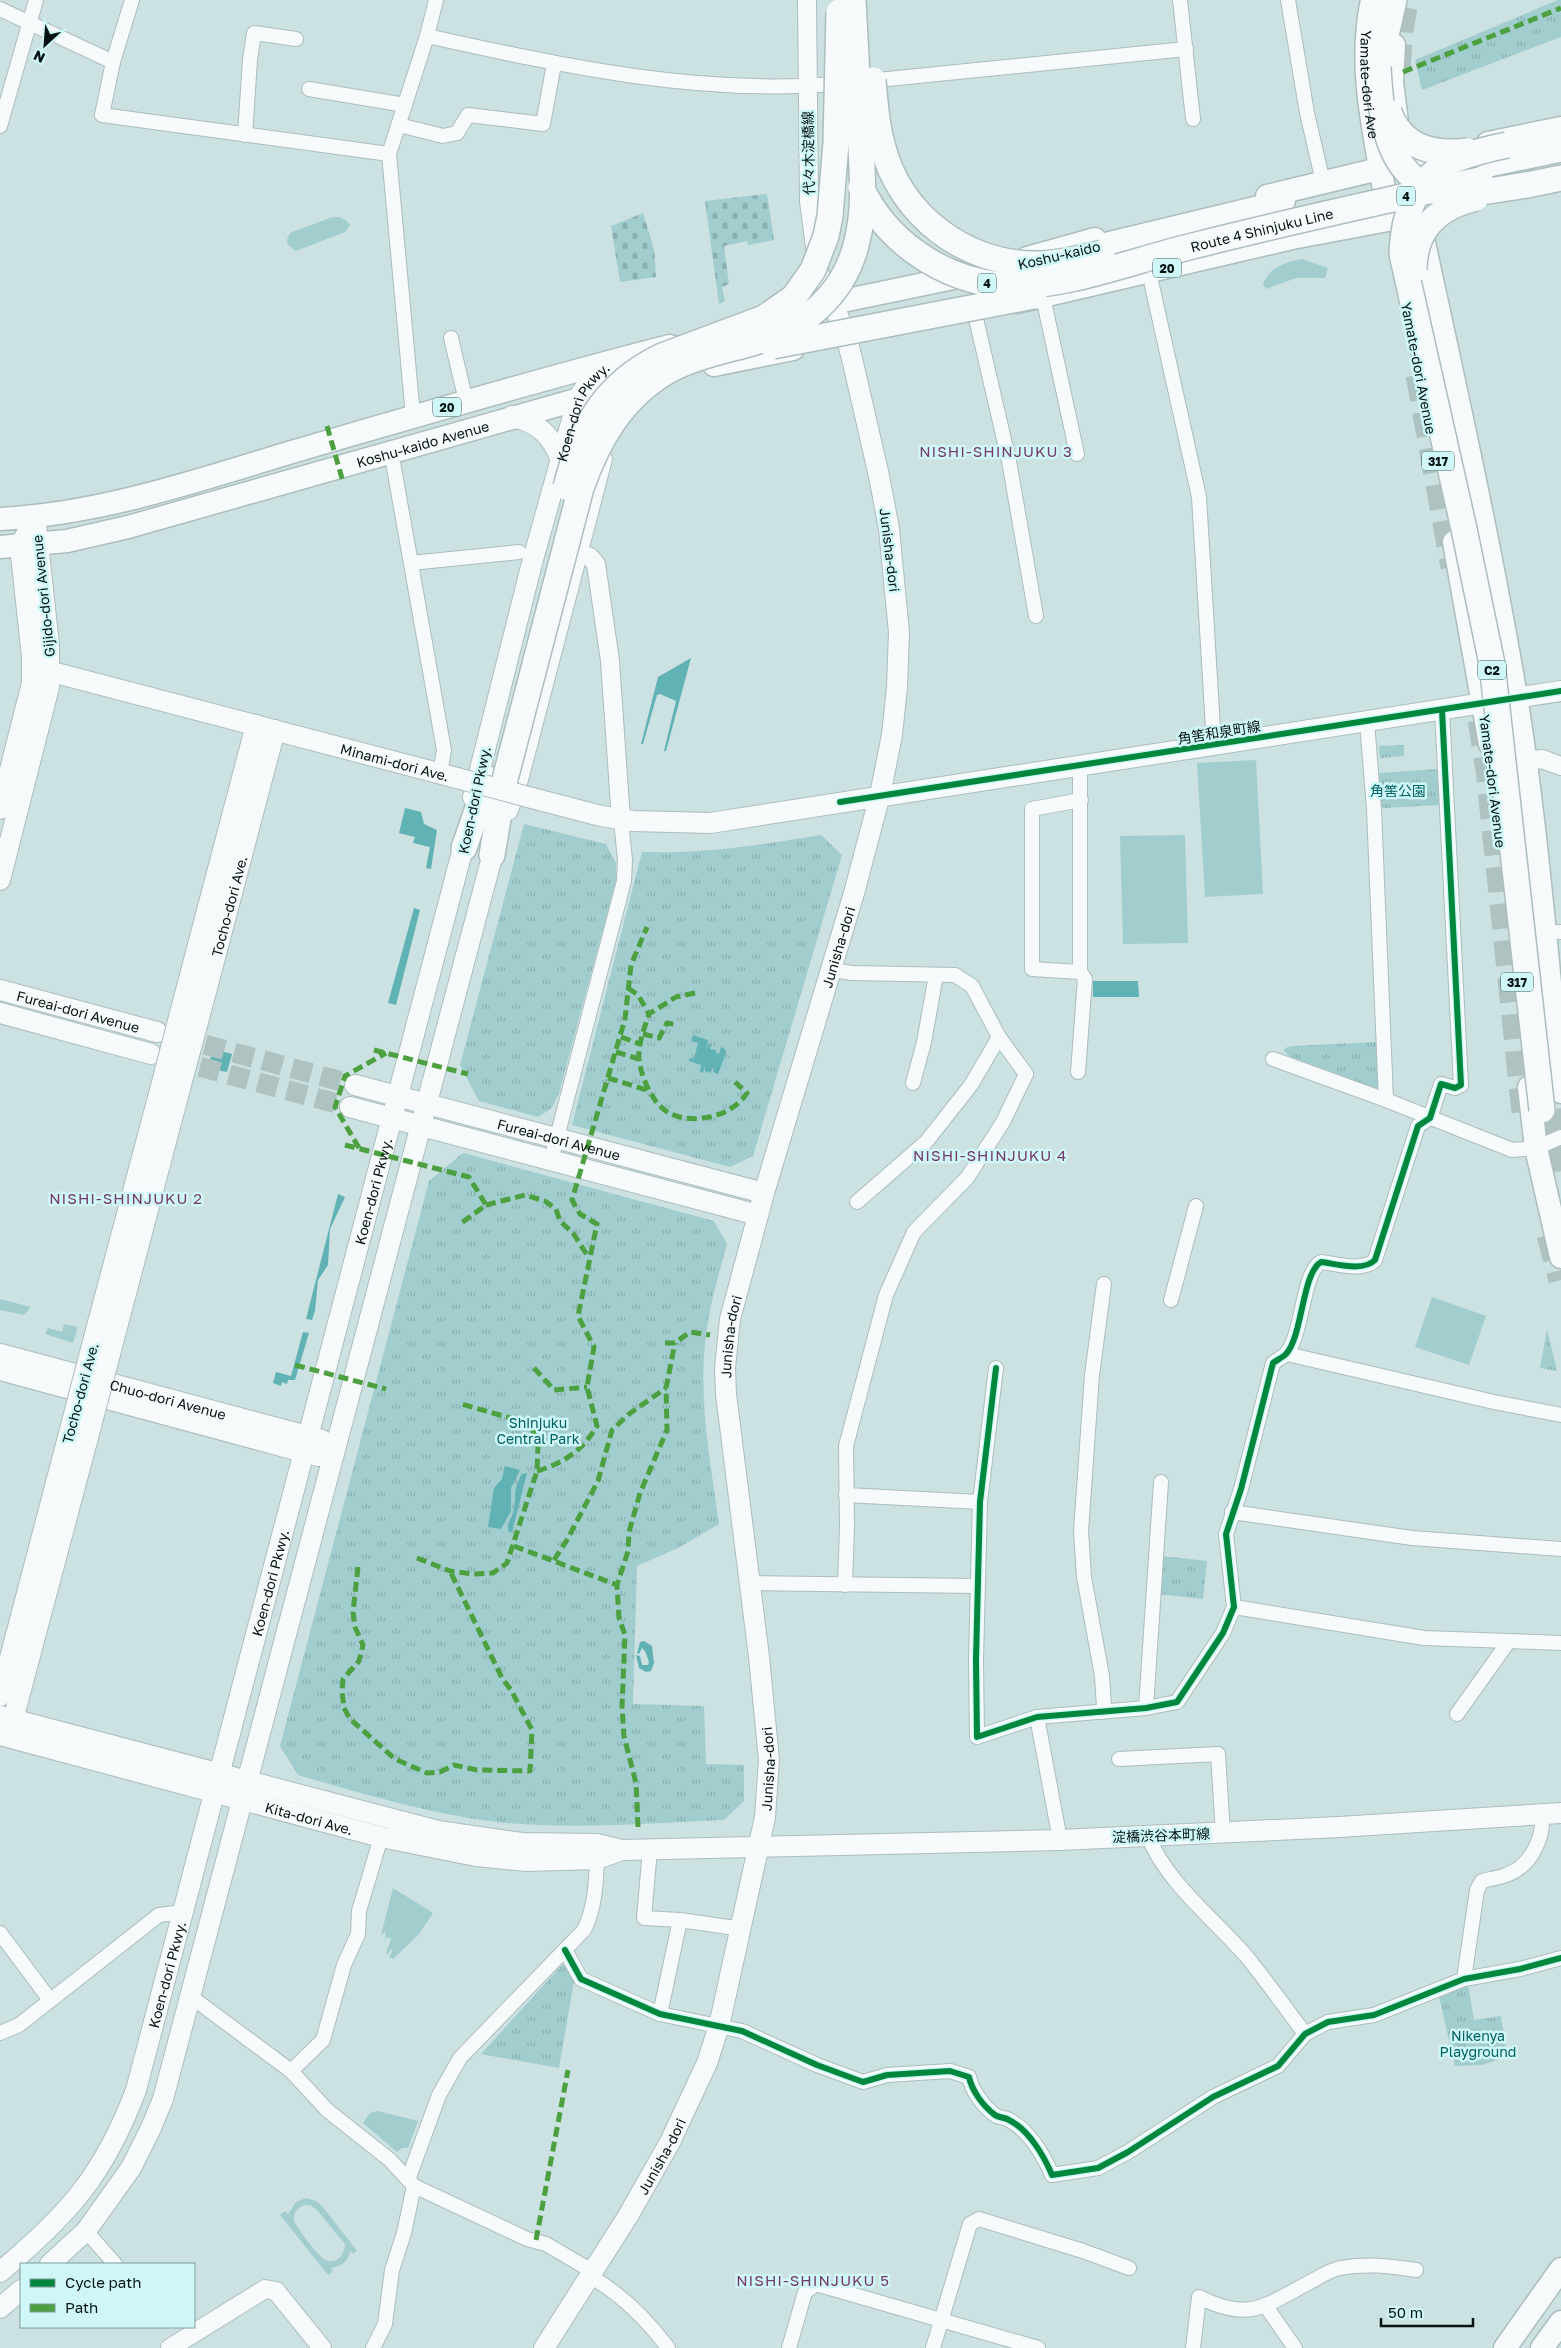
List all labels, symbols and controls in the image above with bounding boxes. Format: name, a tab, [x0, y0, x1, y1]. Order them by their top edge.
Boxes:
north arrow	[20, 20, 70, 70]
street label: Yamate-dori Ave	[1358, 30, 1383, 140]
text: N	[31, 47, 48, 67]
street label: 代々木淀橋線	[799, 111, 817, 195]
road number: 4	[1397, 187, 1415, 206]
street label: Route 4 Shinjuku Line	[1189, 204, 1335, 255]
street label: Koshu-kaido	[1016, 237, 1102, 273]
road number: 20	[1153, 258, 1181, 278]
road number: 4	[978, 274, 996, 292]
street label: Yamate-dori Avenue	[1398, 301, 1440, 435]
street label: Koen-dori Pkwy.	[552, 358, 612, 463]
road number: 20	[433, 398, 461, 417]
street label: Koshu-kaido Avenue	[354, 417, 491, 470]
district label: NISHI-SHINJUKU 3	[919, 442, 1073, 460]
road number: 317	[1422, 452, 1454, 471]
street label: Junisha-dori	[876, 507, 904, 593]
street label: Gijido-dori Avenue	[28, 534, 58, 658]
road number: C2	[1478, 660, 1506, 680]
street label: Yamate-dori Avenue	[1476, 713, 1510, 849]
street label: 角筈和泉町線	[1176, 717, 1262, 747]
street label: Minami-dori Ave.	[339, 739, 451, 784]
street label: Koen-dori Pkwy.	[454, 745, 494, 855]
park label: 角筈公園	[1370, 782, 1426, 799]
street label: Tocho-dori Ave.	[207, 854, 250, 958]
street label: Junisha-dori	[818, 904, 858, 990]
road number: 317	[1501, 972, 1533, 992]
street label: Fureai-dori Avenue	[15, 986, 142, 1035]
street label: Fureai-dori Avenue	[496, 1114, 622, 1163]
street label: Koen-dori Pkwy.	[351, 1136, 395, 1246]
district label: NISHI-SHINJUKU 4	[913, 1146, 1067, 1164]
district label: NISHI-SHINJUKU 2	[49, 1189, 203, 1207]
street label: Junisha-dori	[716, 1293, 745, 1379]
street label: Tocho-dori Ave.	[58, 1341, 102, 1445]
street label: Chuo-dori Avenue	[108, 1375, 228, 1423]
park label: Shinjuku Central Park	[496, 1414, 580, 1447]
street label: Koen-dori Pkwy.	[247, 1528, 292, 1638]
street label: Junisha-dori	[757, 1726, 778, 1811]
street label: Kita-dori Ave.	[263, 1798, 355, 1838]
street label: 淀橋渋谷本町線	[1112, 1825, 1210, 1845]
street label: Koen-dori Pkwy.	[144, 1919, 189, 2030]
park label: Nikenya Playground	[1440, 2027, 1516, 2060]
street label: Junisha-dori	[634, 2115, 689, 2197]
legend	[20, 2263, 195, 2328]
district label: NISHI-SHINJUKU 5	[736, 2271, 890, 2289]
text: Cycle path	[65, 2273, 141, 2291]
scale bar	[1381, 2296, 1474, 2328]
text: Path	[65, 2298, 98, 2316]
text: 50 m	[1388, 2303, 1423, 2321]

